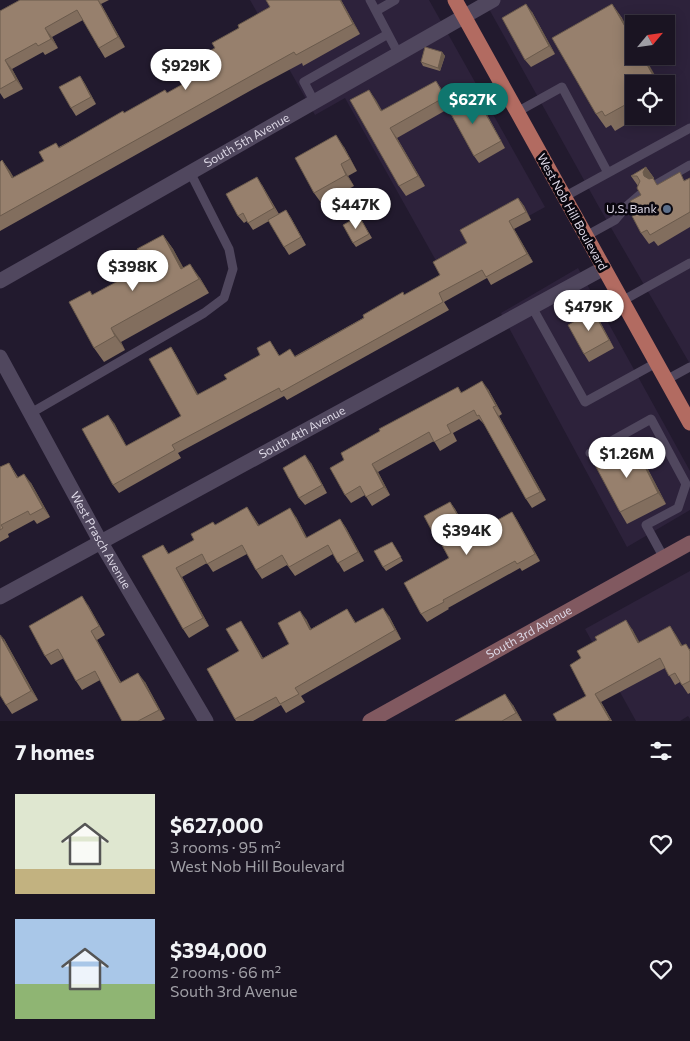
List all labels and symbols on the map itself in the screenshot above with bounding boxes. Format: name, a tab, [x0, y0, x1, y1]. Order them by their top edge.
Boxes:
north arrow	[625, 15, 675, 65]
pin: $929K	[151, 48, 221, 91]
pin: $627K	[438, 82, 508, 125]
street label: South 5th Avenue	[201, 110, 291, 169]
street label: West Nob Hill Boulevard	[535, 151, 611, 272]
pin: $447K	[321, 188, 391, 230]
place label: U.S. Bank	[606, 201, 657, 215]
marker: U.S. Bank	[661, 203, 673, 215]
pin: $398K	[98, 250, 168, 292]
pin: $479K	[554, 290, 624, 332]
street label: South 4th Avenue	[256, 402, 347, 461]
pin: $1.26M	[586, 436, 668, 479]
street label: West Prasch Avenue	[68, 489, 134, 591]
pin: $394K	[432, 514, 502, 556]
street label: South 3rd Avenue	[483, 602, 574, 661]

